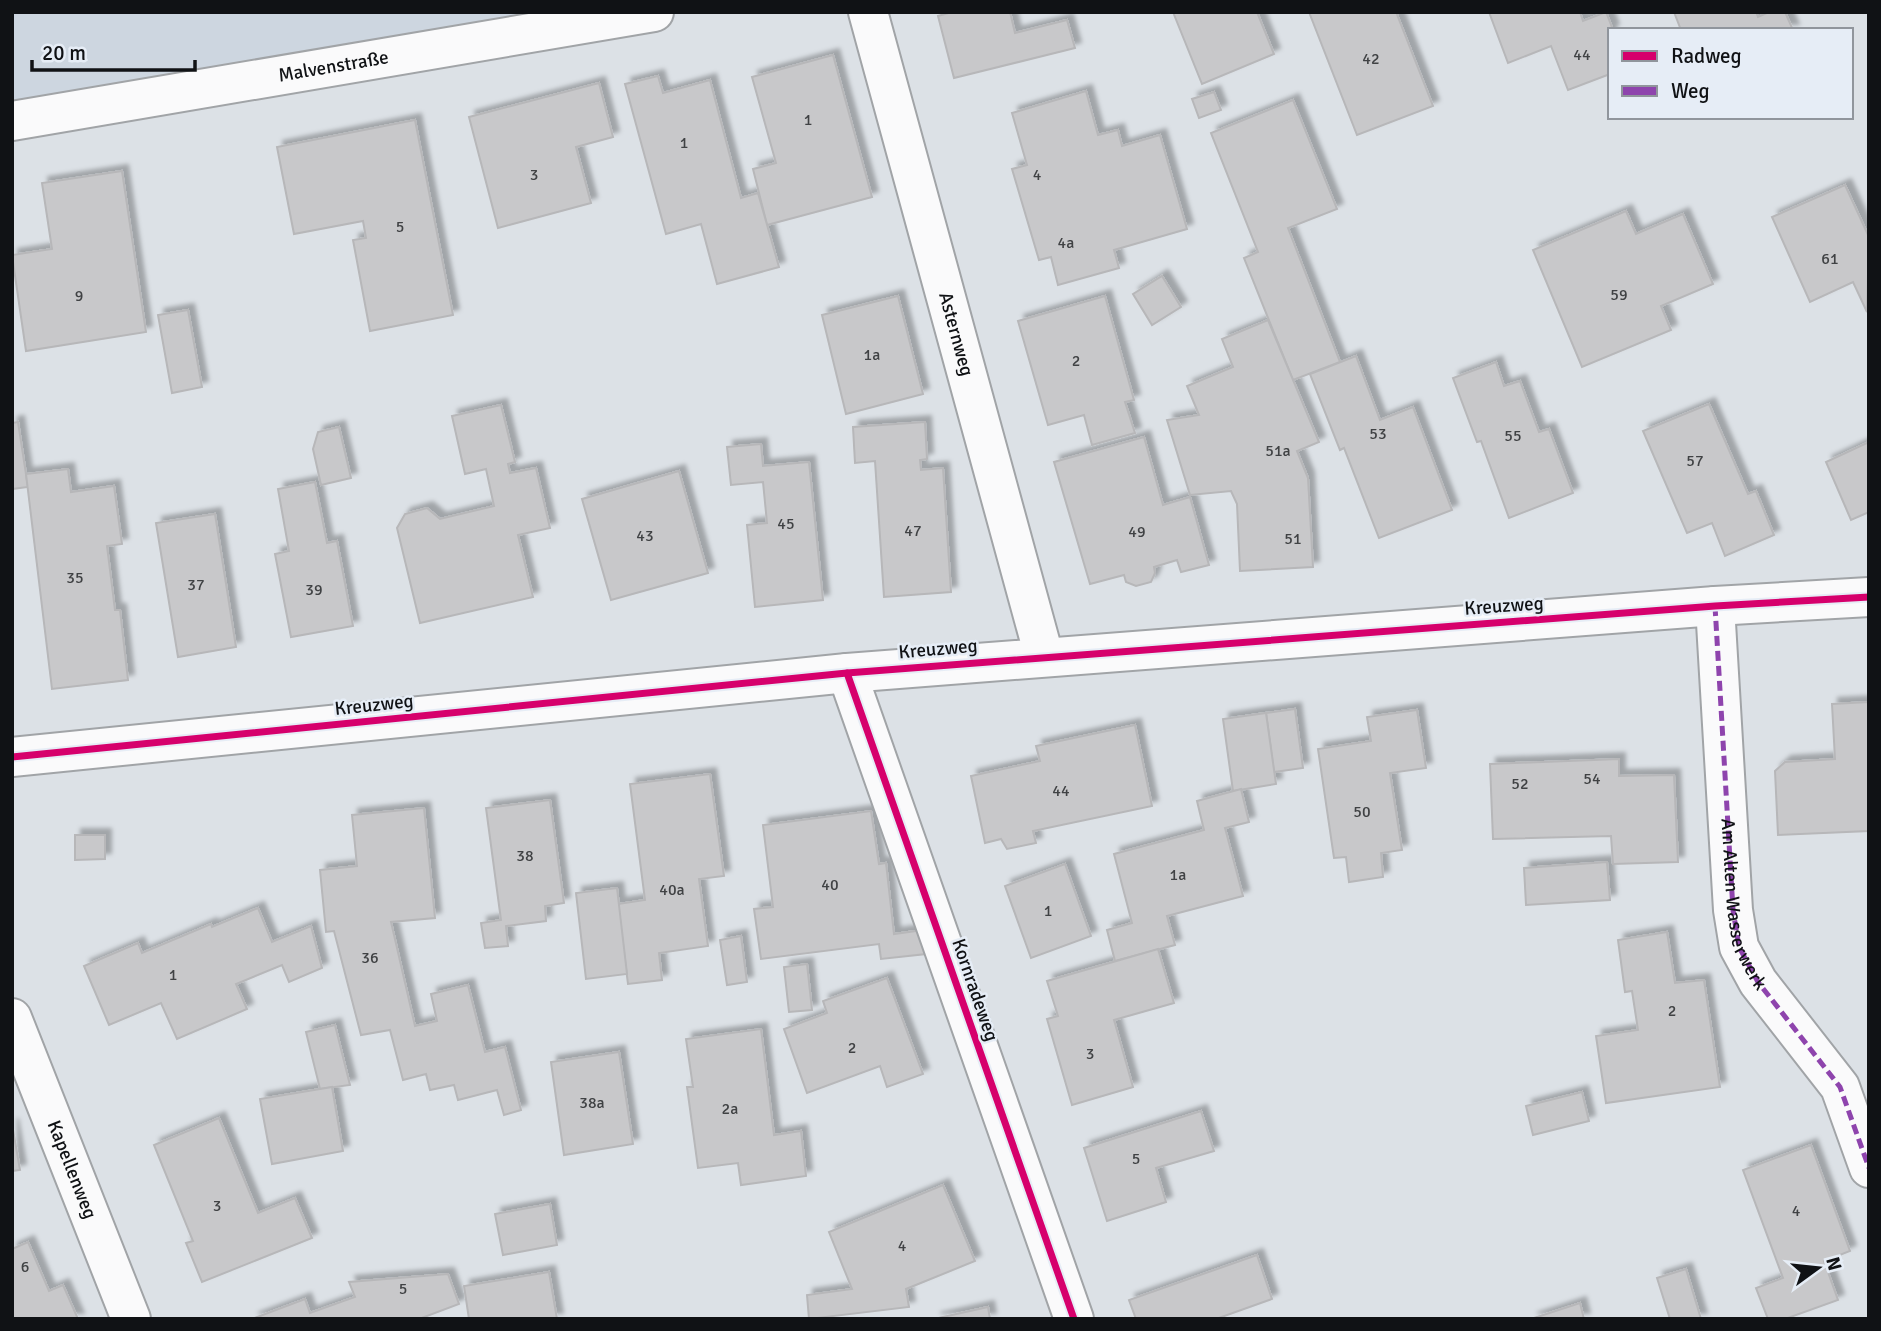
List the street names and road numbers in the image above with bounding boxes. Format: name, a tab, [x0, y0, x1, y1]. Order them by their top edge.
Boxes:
street label: Malvenstraße	[276, 45, 390, 88]
street label: Asternweg	[933, 290, 979, 379]
street label: Kreuzweg	[1464, 591, 1544, 621]
street label: Kreuzweg	[897, 634, 979, 664]
street label: Kreuzweg	[333, 689, 415, 721]
street label: Am Alten Wasserwerk	[1716, 818, 1772, 996]
street label: Kornradeweg	[946, 935, 1004, 1045]
street label: Kapellenweg	[42, 1117, 102, 1222]

